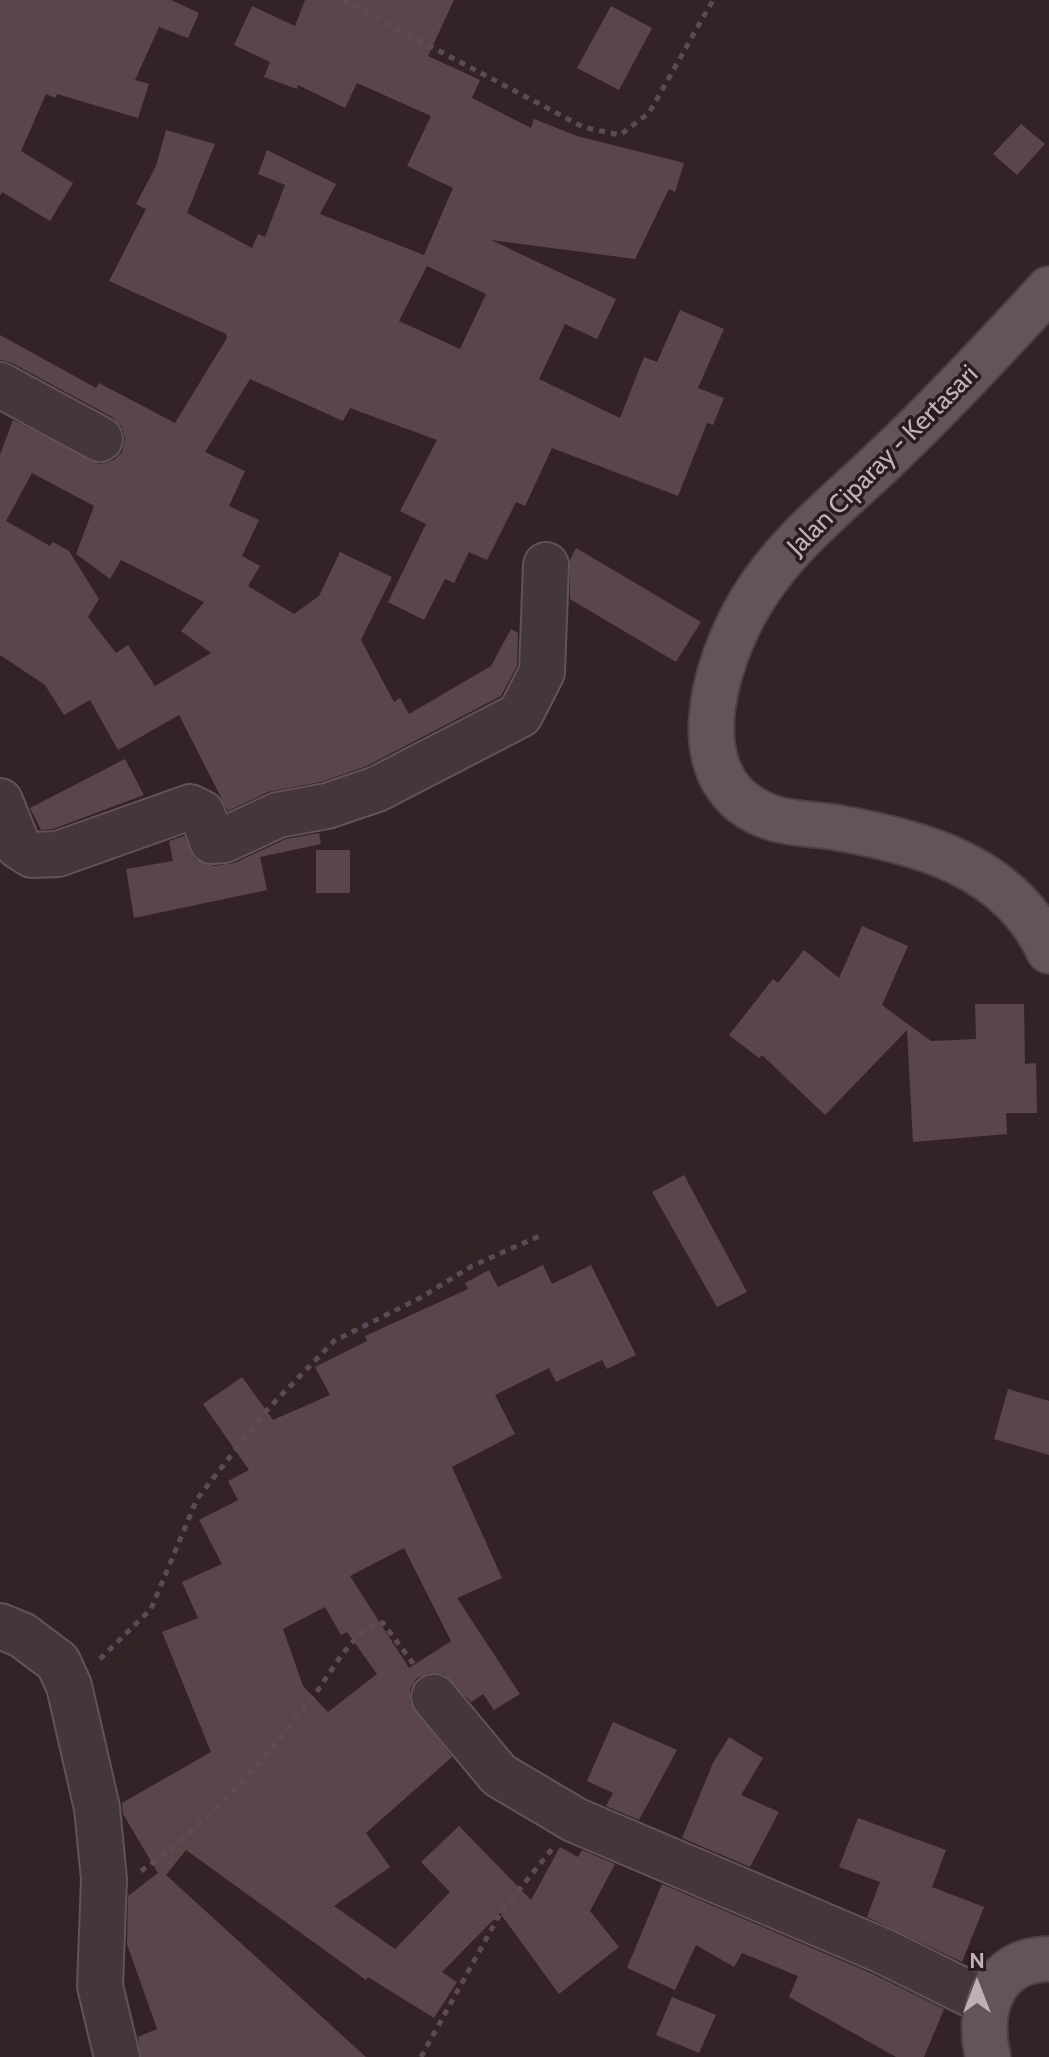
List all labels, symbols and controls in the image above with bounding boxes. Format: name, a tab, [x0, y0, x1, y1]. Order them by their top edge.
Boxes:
street label: Jalan Ciparay - Kertasari	[781, 359, 985, 563]
north arrow	[937, 1945, 1017, 2025]
text: N	[969, 1947, 985, 1974]

